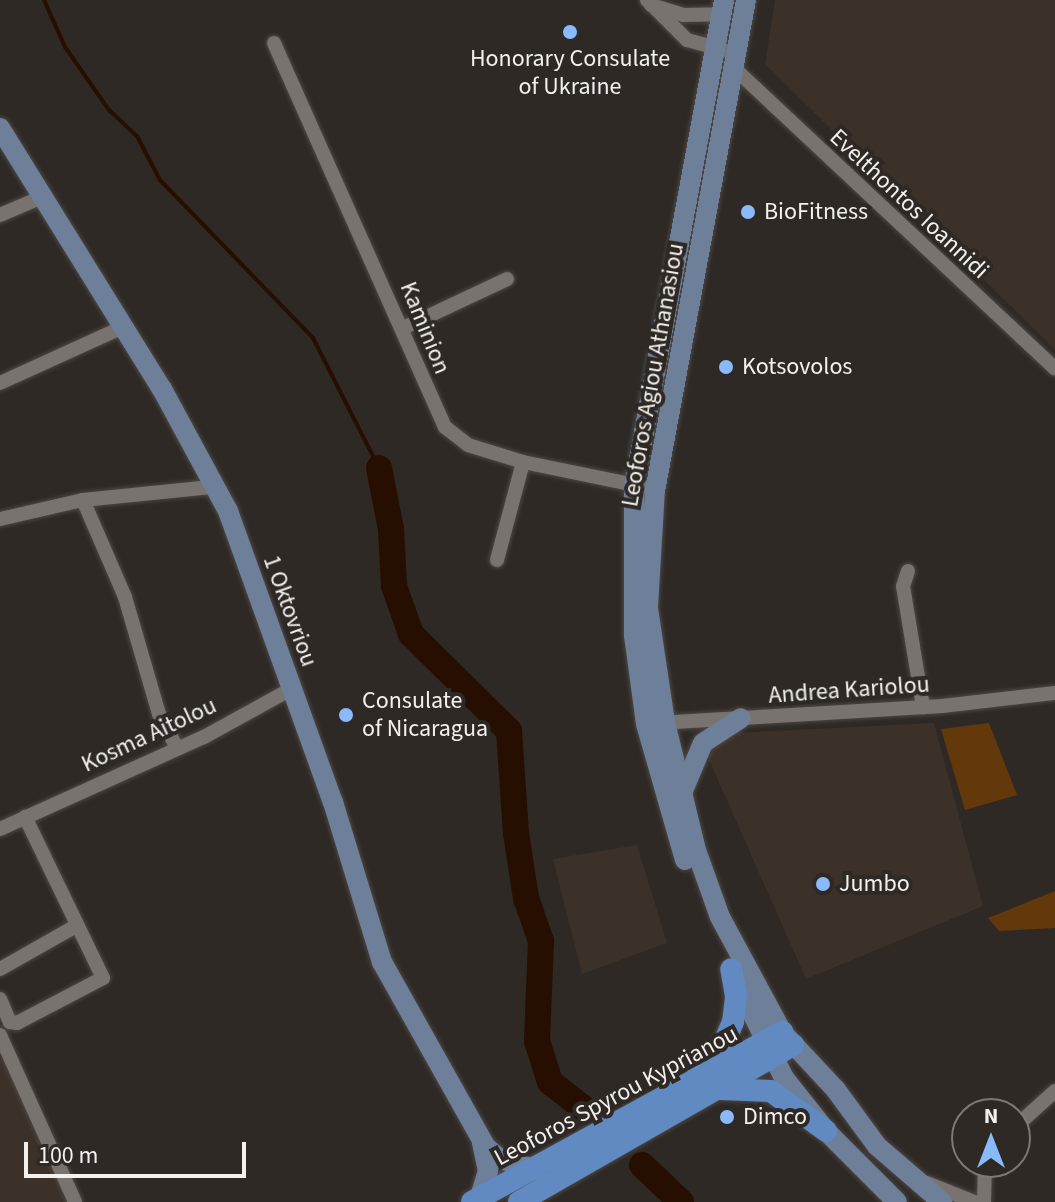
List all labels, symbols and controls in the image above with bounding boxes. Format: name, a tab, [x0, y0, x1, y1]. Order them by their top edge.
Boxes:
marker: Honorary Consulate of Ukraine	[561, 23, 579, 41]
place label: Honorary Consulate of Ukraine	[470, 45, 670, 101]
street label: Evelthontos Ioannidi	[824, 123, 994, 285]
place label: BioFitness	[764, 198, 868, 226]
marker: BioFitness	[739, 203, 757, 221]
street label: Leoforos Agiou Athanasiou	[616, 241, 690, 509]
street label: Kaminion	[393, 278, 457, 378]
place label: Kotsovolos	[742, 353, 852, 381]
marker: Kotsovolos	[717, 358, 735, 376]
street label: 1 Oktovriou	[257, 551, 323, 671]
street label: Andrea Kariolou	[767, 670, 931, 710]
place label: Consulate of Nicaragua	[362, 687, 488, 743]
street label: Kosma Aitolou	[77, 691, 221, 779]
marker: Consulate of Nicaragua	[337, 706, 355, 724]
place label: Jumbo	[839, 870, 910, 898]
marker: Jumbo	[814, 875, 832, 893]
street label: Leoforos Spyrou Kyprianou	[489, 1020, 743, 1172]
north arrow	[951, 1098, 1031, 1178]
text: N	[984, 1100, 998, 1132]
place label: Dimco	[743, 1103, 807, 1131]
marker: Dimco	[718, 1108, 736, 1126]
scale bar	[28, 1126, 250, 1176]
text: 100 m	[38, 1138, 98, 1173]

